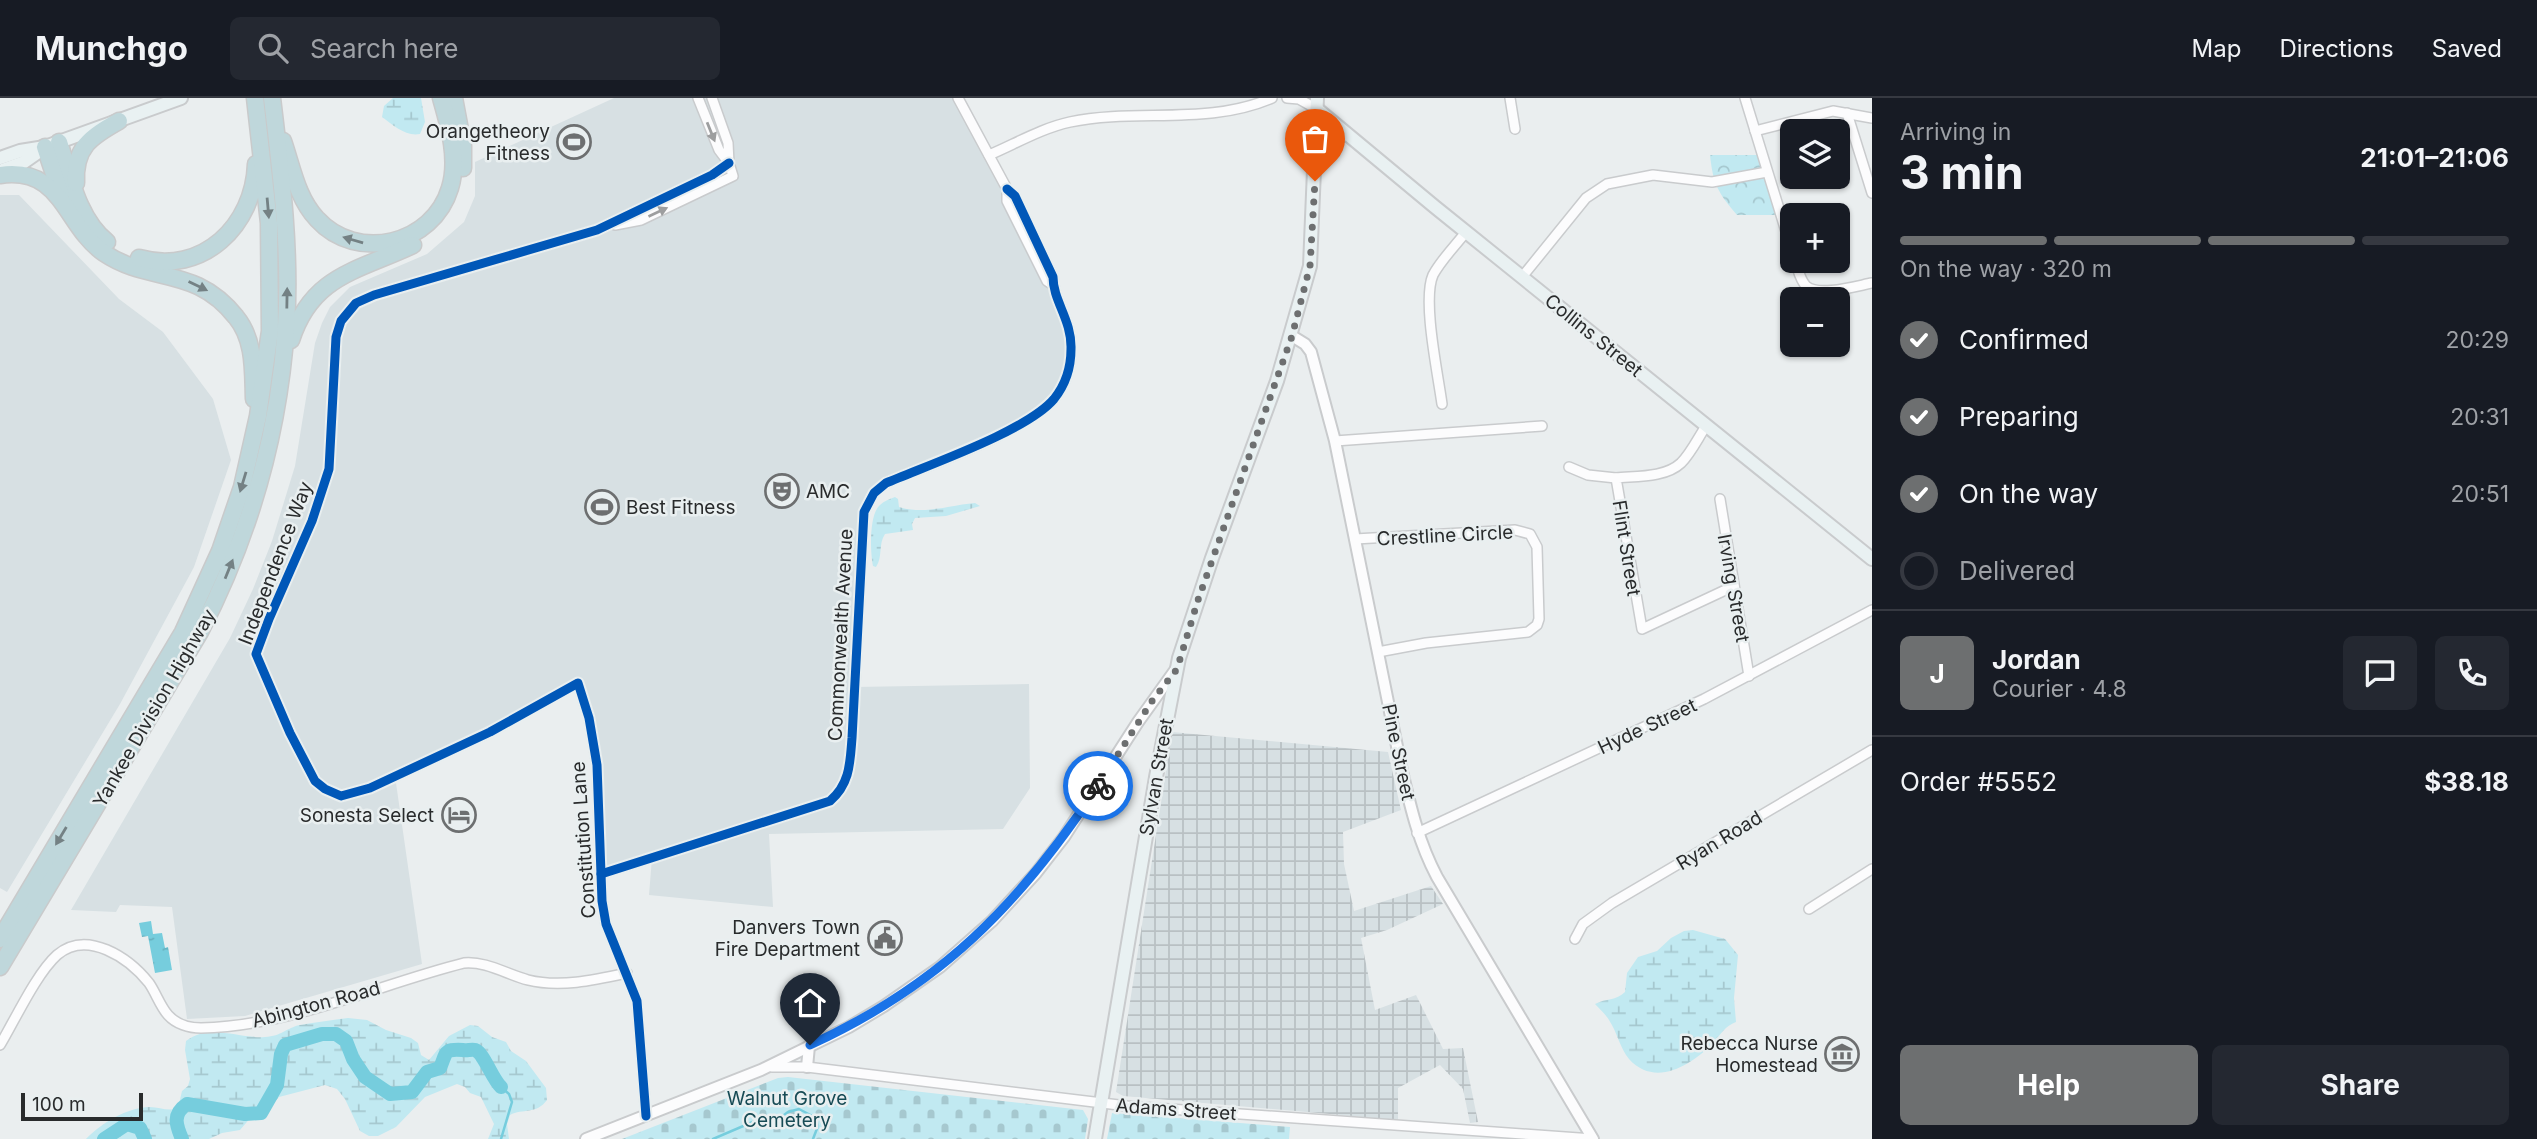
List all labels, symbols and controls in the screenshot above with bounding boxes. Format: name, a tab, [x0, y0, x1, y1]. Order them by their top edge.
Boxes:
search box	[230, 17, 720, 80]
text: Munchgo	[35, 28, 188, 68]
icon: search	[254, 29, 292, 67]
text: Search here	[310, 33, 459, 64]
text: Map	[2192, 34, 2241, 63]
text: Directions	[2279, 34, 2394, 63]
text: Saved	[2432, 34, 2502, 63]
pin	[1285, 109, 1345, 181]
text: Arriving in	[1900, 118, 2011, 146]
map controls	[1780, 119, 1850, 357]
button: layers	[1780, 119, 1850, 189]
place label: Orangetheory Fitness	[426, 120, 550, 165]
icon: bag	[1296, 120, 1334, 158]
one-way arrow	[706, 121, 717, 142]
sports icon: Orangetheory Fitness	[555, 123, 593, 161]
text: 21:01–21:06	[2360, 142, 2509, 173]
text: 3 min	[1900, 144, 2024, 200]
one-way arrow	[262, 198, 273, 220]
button: +	[1780, 203, 1850, 273]
one-way arrow	[648, 206, 668, 218]
one-way arrow	[342, 234, 364, 245]
text: On the way · 320 m	[1900, 255, 2112, 283]
one-way arrow	[188, 280, 208, 292]
one-way arrow	[281, 287, 293, 309]
button: −	[1780, 287, 1850, 357]
street label: Collins Street	[1540, 289, 1647, 382]
icon: check	[1900, 321, 1938, 359]
text: Confirmed	[1959, 324, 2089, 355]
text: 20:29	[2446, 326, 2509, 354]
icon: check	[1900, 398, 1938, 436]
text: Preparing	[1959, 401, 2079, 432]
text: 20:31	[2450, 403, 2509, 431]
one-way arrow	[238, 472, 248, 493]
theatre icon: AMC	[763, 472, 801, 510]
icon: check	[1900, 475, 1938, 513]
street label: Independence Way	[234, 478, 317, 648]
text: On the way	[1959, 478, 2098, 509]
place label: AMC	[806, 480, 850, 503]
text: 20:51	[2451, 480, 2509, 508]
sports icon: Best Fitness	[583, 488, 621, 526]
place label: Best Fitness	[626, 496, 736, 519]
street label: Flint Street	[1608, 498, 1645, 598]
street label: Crestline Circle	[1376, 520, 1514, 551]
street label: Commonwealth Avenue	[823, 528, 858, 742]
street label: Irving Street	[1713, 532, 1754, 644]
text: Delivered	[1959, 555, 2075, 586]
one-way arrow	[224, 558, 235, 579]
street label: Yankee Division Highway	[88, 605, 221, 812]
button: chat	[2343, 636, 2417, 710]
button: phone	[2435, 636, 2509, 710]
text: Jordan	[1992, 644, 2081, 675]
text: J	[1929, 658, 1945, 689]
text: Courier · 4.8	[1992, 675, 2127, 703]
street label: Hyde Street	[1594, 694, 1700, 759]
street label: Pine Street	[1377, 702, 1420, 802]
street label: Sylvan Street	[1135, 716, 1178, 838]
courier	[1063, 751, 1133, 821]
street label: Constitution Lane	[567, 761, 600, 919]
text: Order #5552	[1900, 766, 2057, 797]
text: $38.18	[2424, 766, 2509, 797]
icon: bike	[1079, 767, 1117, 805]
hotel icon: Sonesta Select	[440, 796, 478, 834]
place label: Sonesta Select	[300, 804, 434, 827]
street label: Ryan Road	[1672, 806, 1766, 875]
one-way arrow	[55, 826, 68, 845]
place label: Danvers Town Fire Department	[715, 916, 860, 961]
public building icon: Danvers Town Fire Department	[866, 919, 904, 957]
pin	[780, 973, 840, 1045]
street label: Abington Road	[249, 976, 383, 1033]
icon: home	[791, 984, 829, 1022]
place label: Rebecca Nurse Homestead	[1681, 1032, 1818, 1077]
museum icon: Rebecca Nurse Homestead	[1823, 1035, 1861, 1073]
button: Help	[1900, 1045, 2198, 1125]
button: Share	[2212, 1045, 2509, 1125]
park label: Walnut Grove Cemetery	[727, 1087, 847, 1132]
scale bar	[21, 1090, 144, 1122]
text: 100 m	[32, 1093, 86, 1116]
street label: Adams Street	[1115, 1094, 1237, 1125]

